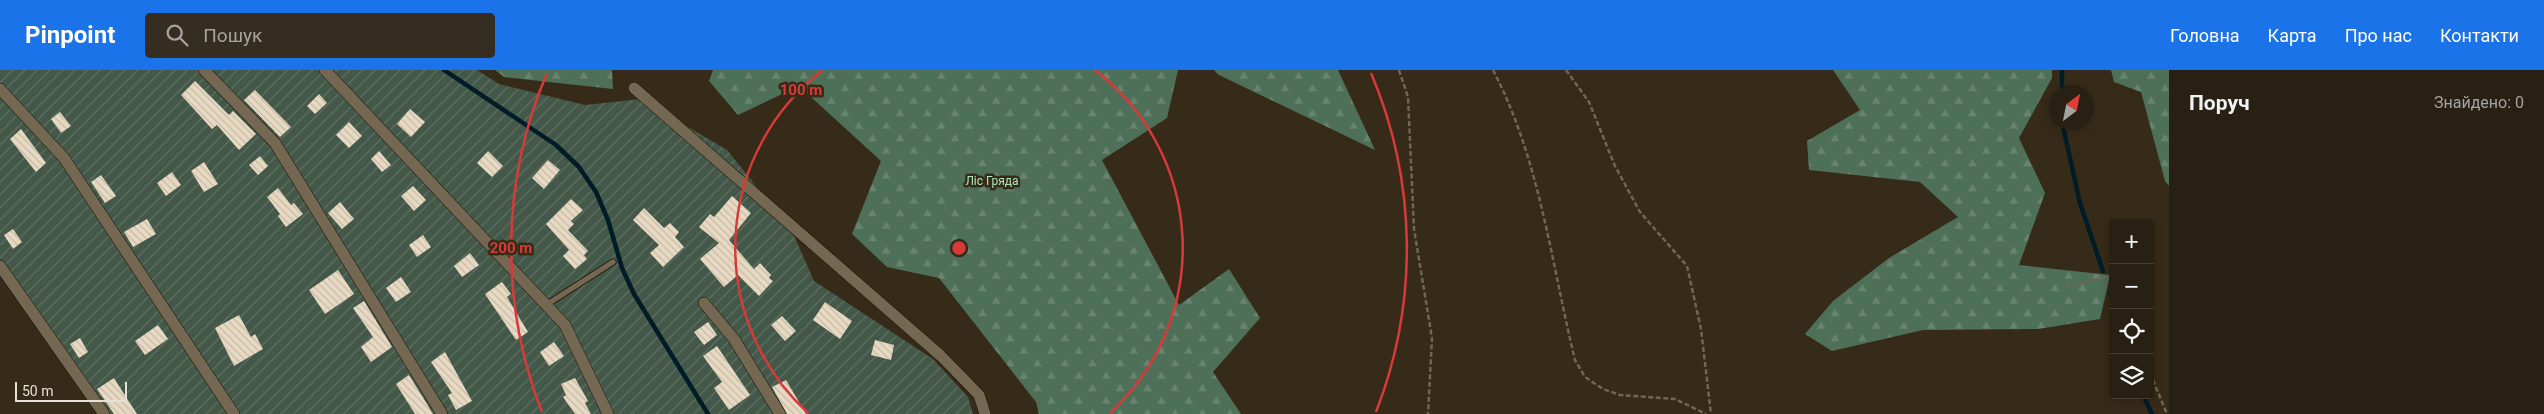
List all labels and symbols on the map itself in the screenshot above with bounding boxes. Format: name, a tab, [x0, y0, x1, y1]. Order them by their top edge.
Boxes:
text: 100 m	[780, 81, 822, 99]
north arrow	[2049, 85, 2094, 130]
park label: Ліс Гряда	[965, 174, 1019, 188]
text: 200 m	[490, 239, 532, 257]
centre of rings	[950, 239, 968, 257]
scale bar	[15, 379, 128, 402]

